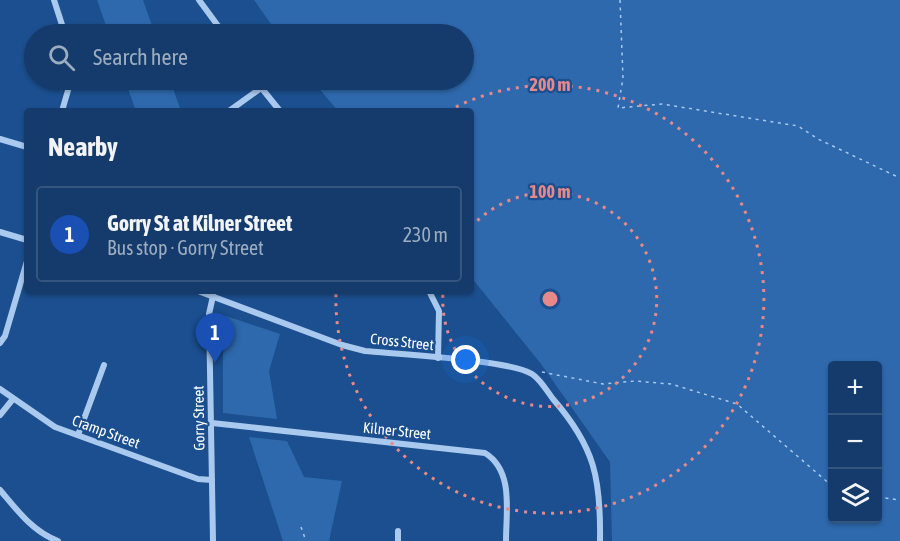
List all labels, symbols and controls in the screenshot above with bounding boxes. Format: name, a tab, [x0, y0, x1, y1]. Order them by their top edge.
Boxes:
search box	[24, 24, 474, 90]
icon: search	[45, 41, 78, 74]
text: Search here	[93, 44, 188, 70]
text: 200 m	[530, 74, 570, 95]
text: Nearby	[48, 132, 118, 162]
text: 100 m	[530, 181, 570, 202]
text: Gorry St at Kilner Street	[107, 210, 292, 236]
text: 1	[65, 223, 74, 246]
text: 230 m	[403, 223, 448, 246]
text: Bus stop · Gorry Street	[107, 236, 264, 259]
centre of rings	[540, 289, 560, 309]
pin: 1	[196, 314, 234, 363]
street label: Cross Street	[369, 330, 435, 353]
your location	[451, 345, 480, 374]
map controls	[828, 361, 882, 523]
button: +	[828, 361, 882, 415]
street label: Gorry Street	[189, 385, 208, 451]
street label: Cramp Street	[70, 411, 142, 452]
button: −	[828, 415, 882, 469]
street label: Kilner Street	[362, 418, 432, 443]
button: layers	[828, 469, 882, 523]

